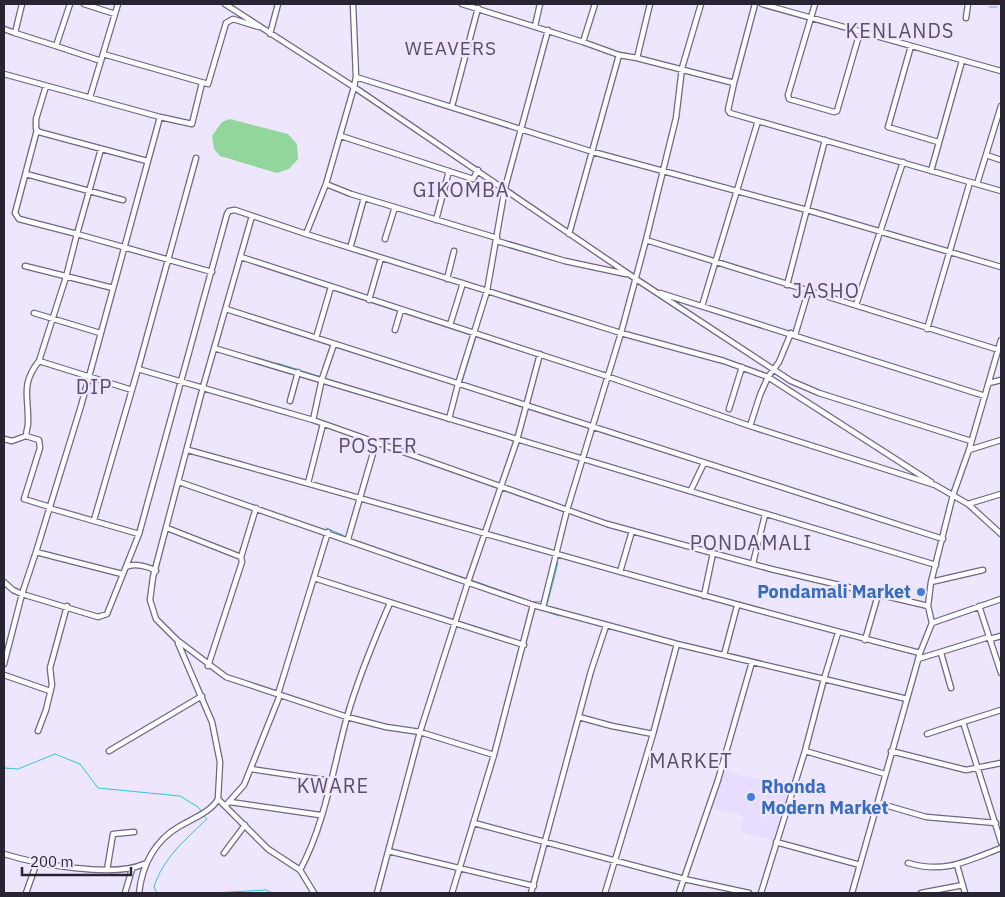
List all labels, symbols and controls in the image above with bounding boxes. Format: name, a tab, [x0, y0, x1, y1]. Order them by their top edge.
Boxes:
district label: KENLANDS	[846, 17, 954, 44]
district label: WEAVERS	[405, 36, 497, 60]
district label: GIKOMBA	[412, 176, 510, 203]
district label: JASHO	[792, 277, 860, 304]
district label: DIP	[76, 373, 112, 400]
district label: POSTER	[338, 432, 418, 459]
district label: PONDAMALI	[690, 529, 812, 556]
place label: Pondamali Market	[757, 580, 911, 603]
marker: Pondamali Market	[915, 586, 927, 598]
district label: MARKET	[649, 747, 733, 774]
district label: KWARE	[297, 772, 369, 799]
place label: Rhonda Modern Market	[761, 775, 888, 819]
marker: Rhonda Modern Market	[745, 791, 757, 803]
scale bar	[22, 844, 131, 876]
text: 200 m	[30, 852, 74, 871]

